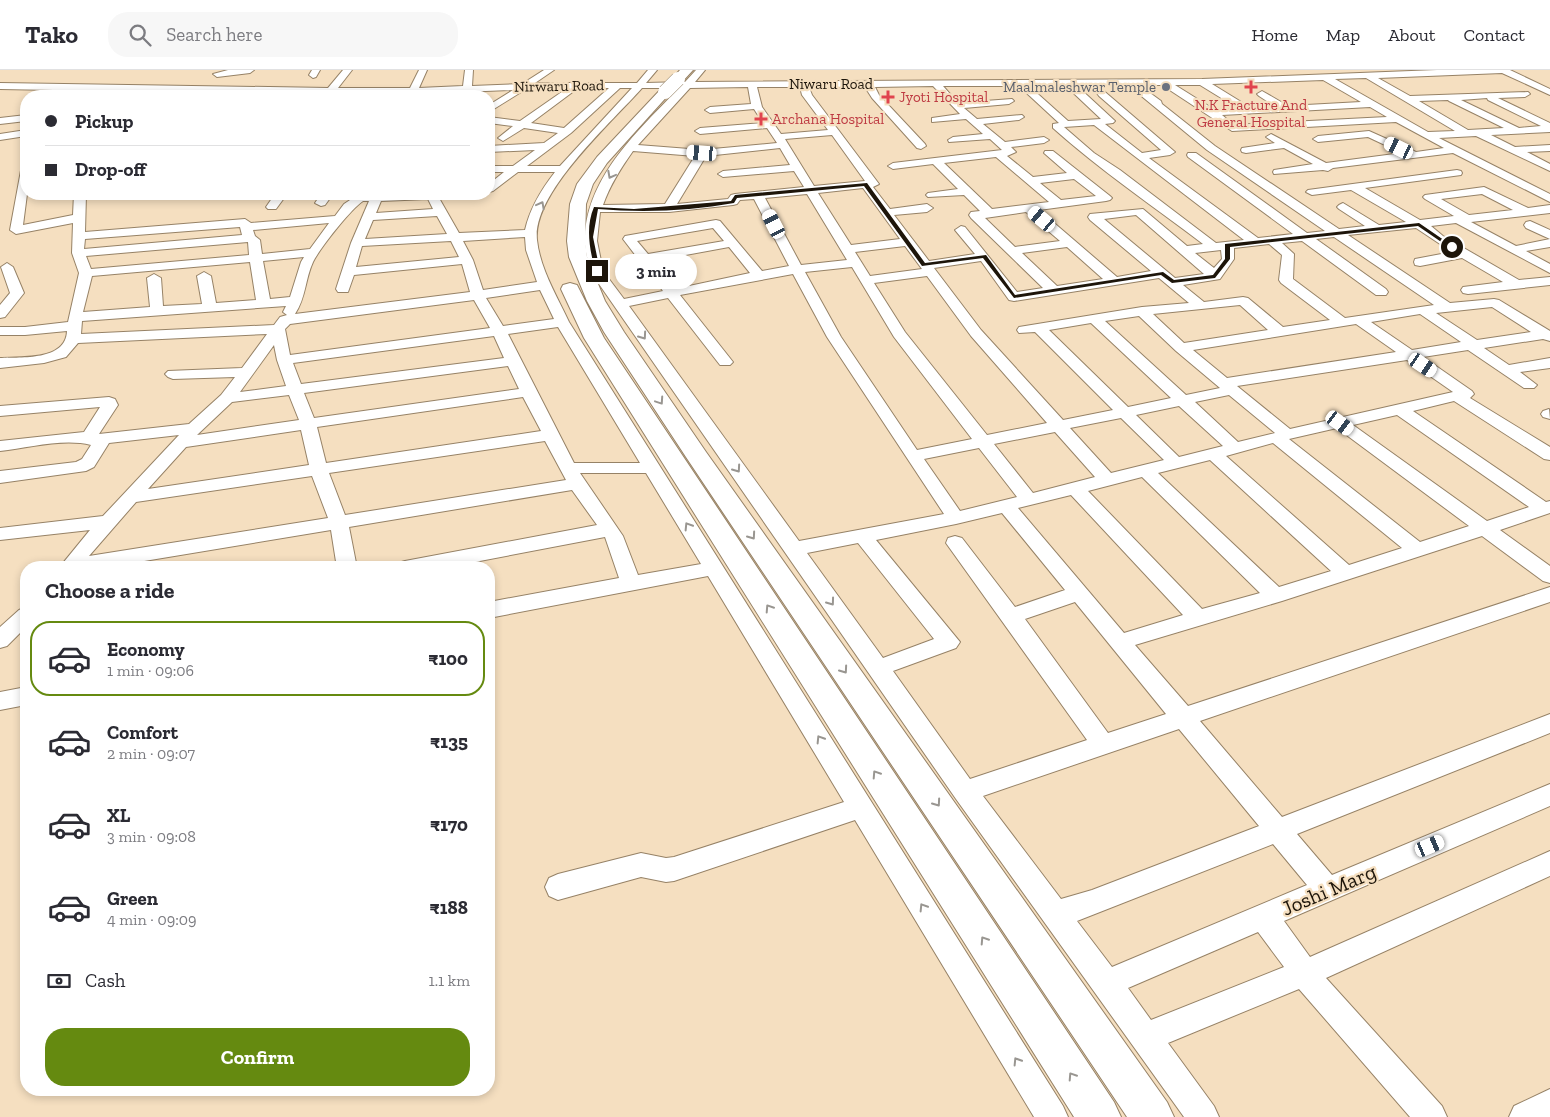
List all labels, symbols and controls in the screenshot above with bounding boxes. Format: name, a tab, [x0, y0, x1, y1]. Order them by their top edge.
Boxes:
search box	[108, 12, 458, 57]
text: Tako	[25, 20, 78, 49]
icon: search	[126, 21, 154, 49]
text: Search here	[166, 23, 262, 46]
text: Home	[1251, 24, 1298, 46]
text: Map	[1326, 24, 1360, 46]
text: About	[1388, 24, 1435, 46]
text: Contact	[1463, 24, 1525, 46]
street label: Niwaru Road	[789, 75, 874, 93]
street label: Nirwaru Road	[514, 76, 605, 96]
place label: Maalmaleshwar Temple	[1003, 78, 1156, 96]
marker: N.K Fracture And General Hospital	[1244, 80, 1258, 94]
marker: Maalmaleshwar Temple	[1160, 81, 1172, 93]
place label: Jyoti Hospital	[899, 88, 988, 106]
marker: Jyoti Hospital	[881, 90, 895, 104]
place label: N.K Fracture And General Hospital	[1195, 96, 1308, 131]
text: Pickup	[75, 110, 133, 133]
place label: Archana Hospital	[772, 110, 884, 128]
marker: Archana Hospital	[754, 112, 768, 126]
car	[1382, 135, 1415, 161]
car	[686, 144, 717, 162]
text: Drop-off	[75, 158, 146, 181]
one-way arrow	[607, 170, 617, 179]
one-way arrow	[534, 201, 544, 210]
car	[1025, 204, 1058, 234]
car	[760, 207, 787, 241]
route start	[1441, 236, 1463, 258]
callout: 3 min	[614, 254, 697, 288]
route end	[586, 260, 608, 282]
text: 3 min	[636, 262, 676, 281]
one-way arrow	[637, 330, 646, 340]
car	[1406, 350, 1439, 380]
one-way arrow	[654, 396, 664, 405]
car	[1323, 408, 1356, 438]
one-way arrow	[731, 463, 740, 472]
one-way arrow	[685, 523, 694, 532]
one-way arrow	[746, 530, 755, 540]
text: Choose a ride	[45, 577, 175, 604]
one-way arrow	[824, 596, 834, 605]
one-way arrow	[766, 605, 776, 614]
icon: car	[47, 636, 92, 681]
text: Economy	[107, 638, 185, 661]
text: ₹100	[428, 647, 468, 670]
text: 1 min · 09:06	[107, 661, 194, 680]
one-way arrow	[838, 664, 847, 673]
icon: car	[47, 719, 92, 764]
text: Comfort	[107, 721, 178, 744]
text: ₹135	[430, 730, 468, 753]
one-way arrow	[816, 735, 826, 744]
text: 2 min · 09:07	[107, 744, 195, 763]
one-way arrow	[873, 771, 883, 780]
one-way arrow	[931, 797, 940, 807]
icon: car	[47, 802, 92, 847]
text: XL	[107, 804, 130, 827]
text: ₹170	[430, 813, 468, 836]
text: 3 min · 09:08	[107, 827, 196, 846]
car	[1413, 833, 1446, 859]
street label: Joshi Marg	[1278, 858, 1380, 921]
icon: car	[47, 885, 92, 930]
text: Green	[107, 887, 158, 910]
text: ₹188	[430, 896, 468, 919]
one-way arrow	[920, 904, 930, 913]
text: 4 min · 09:09	[107, 910, 197, 929]
one-way arrow	[981, 936, 990, 946]
icon: cash	[45, 967, 73, 995]
text: Cash	[85, 969, 125, 992]
text: 1.1 km	[429, 971, 470, 990]
button: Confirm	[45, 1028, 470, 1086]
one-way arrow	[1014, 1057, 1024, 1066]
one-way arrow	[1069, 1072, 1079, 1081]

